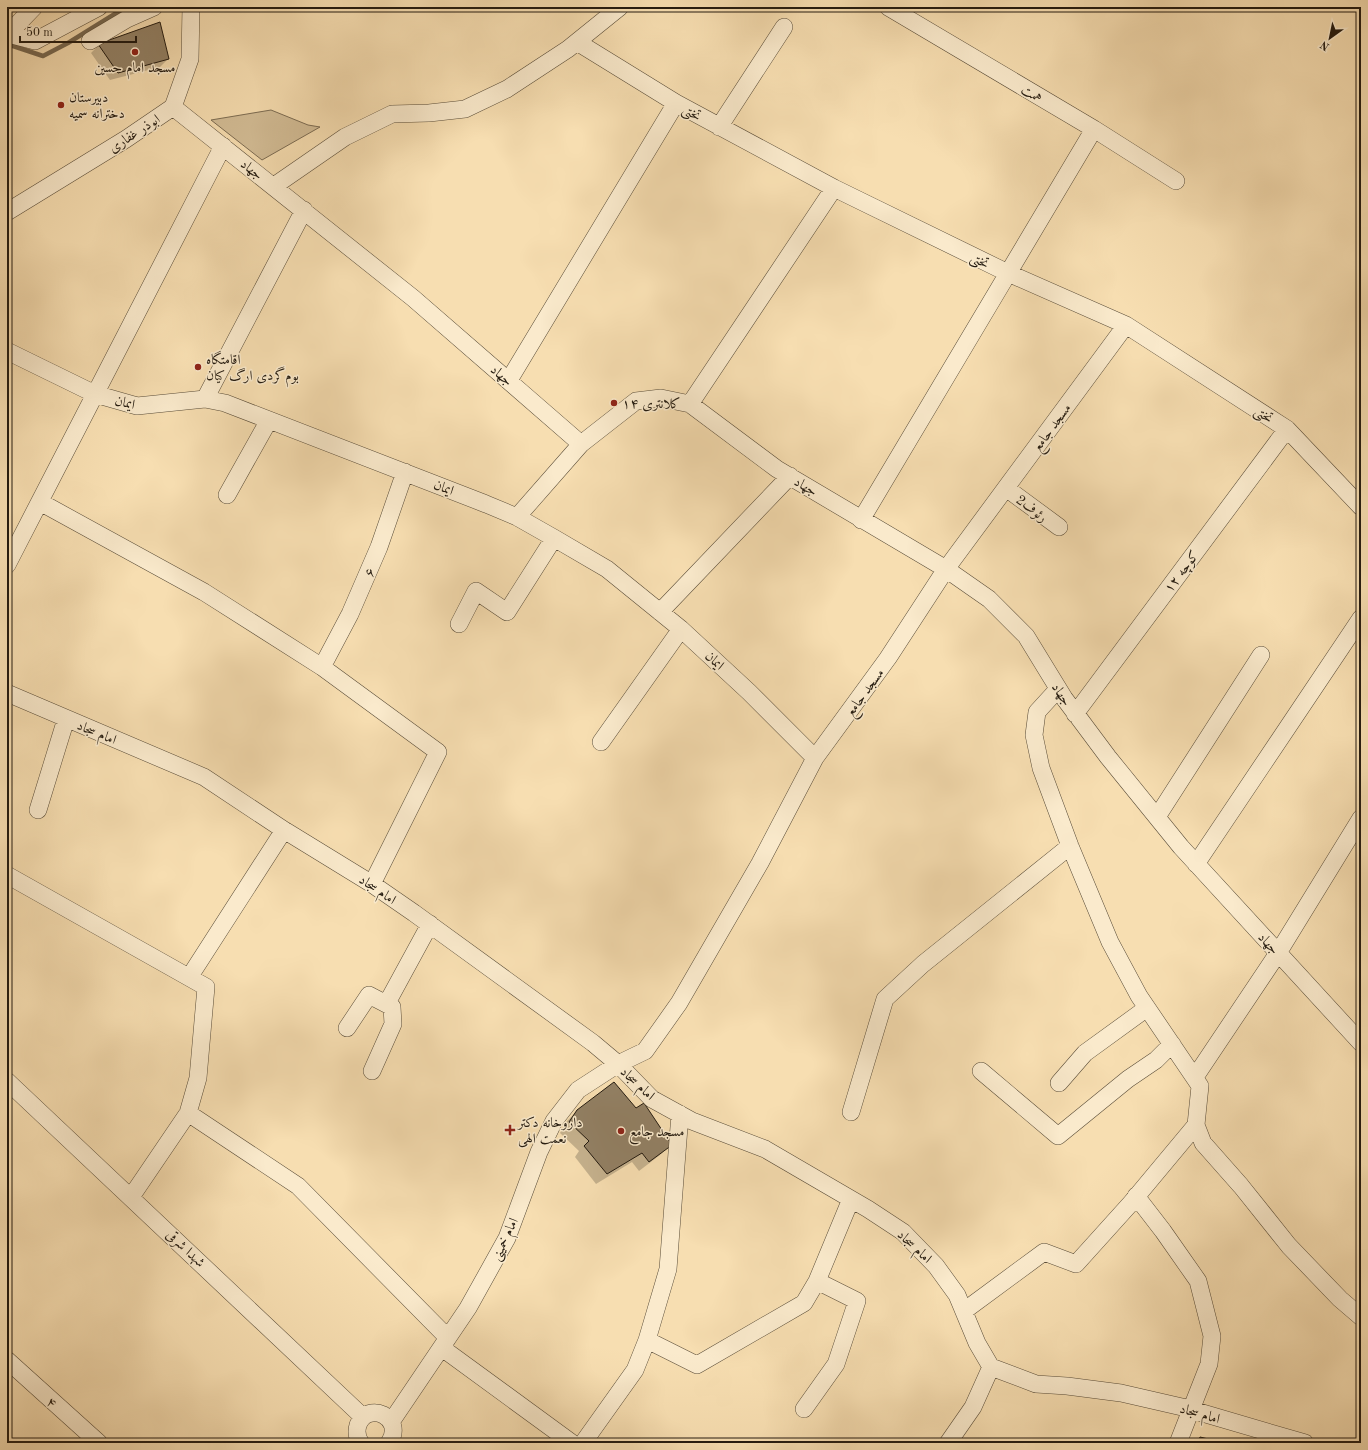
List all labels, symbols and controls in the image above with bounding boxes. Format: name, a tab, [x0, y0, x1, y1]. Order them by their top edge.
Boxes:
scale bar	[20, 18, 136, 44]
north arrow	[1310, 18, 1350, 58]
text: 50 m	[26, 26, 53, 39]
text: N	[1318, 38, 1332, 52]
marker: مسجد امام حسین	[130, 47, 140, 57]
place label: مسجد امام حسین	[94, 61, 176, 80]
street label: همت	[1019, 82, 1044, 105]
place label: دبیرستان دخترانه سمیه	[69, 91, 125, 122]
marker: دبیرستان دخترانه سمیه	[56, 100, 66, 110]
street label: تختی	[679, 102, 703, 125]
street label: ابوذر غفاری	[106, 112, 163, 156]
street label: جهاد	[238, 157, 265, 183]
street label: تختی	[967, 250, 991, 273]
place label: اقامتگاه بوم‌گردی ارگ کیان	[206, 350, 299, 388]
marker: اقامتگاه بوم‌گردی ارگ کیان	[193, 362, 203, 372]
street label: جهاد	[488, 363, 515, 389]
street label: ایمان	[113, 394, 136, 413]
place label: کلانتری ۱۴	[622, 396, 681, 412]
marker: کلانتری ۱۴	[609, 398, 619, 408]
street label: مسجد جامع	[1030, 401, 1079, 458]
street label: تختی	[1251, 404, 1275, 428]
street label: جهاد	[792, 475, 819, 499]
street label: ایمان	[431, 478, 456, 499]
street label: رئوف2	[1013, 493, 1050, 526]
street label: کوچه ۱۲	[1162, 548, 1203, 596]
street label: ۶	[362, 566, 378, 579]
street label: ایمان	[701, 649, 727, 674]
street label: مسجد جامع	[843, 666, 892, 723]
street label: جهاد	[1049, 681, 1074, 708]
street label: امام سجاد	[73, 718, 118, 752]
street label: امام سجاد	[354, 872, 398, 911]
street label: جهاد	[1255, 930, 1282, 957]
street label: امام سجاد	[614, 1065, 657, 1107]
place label: داروخانه دکتر نعمت الهی	[516, 1116, 583, 1148]
marker: داروخانه دکتر نعمت الهی	[505, 1125, 515, 1135]
place label: مسجد جامع	[629, 1125, 684, 1145]
marker: مسجد جامع	[616, 1126, 626, 1136]
street label: امام خمینی	[489, 1216, 525, 1265]
street label: شهدا شرقی	[162, 1227, 208, 1272]
street label: امام سجاد	[891, 1228, 934, 1270]
street label: ۴	[44, 1395, 59, 1411]
street label: امام سجاد	[1177, 1402, 1221, 1431]

